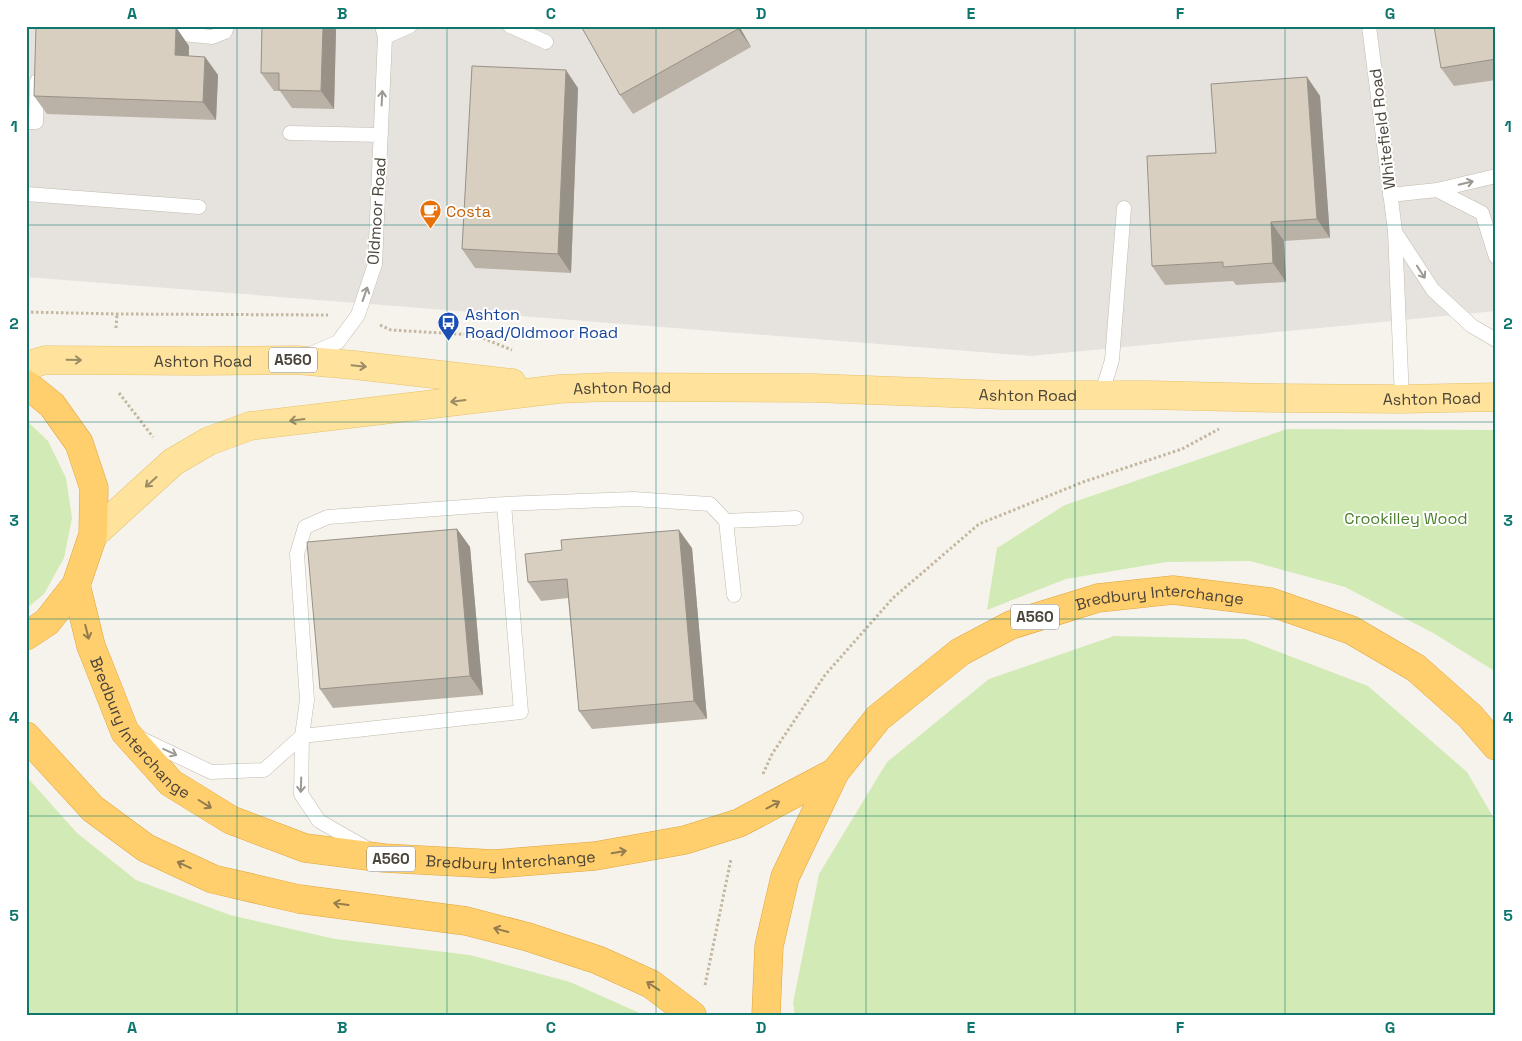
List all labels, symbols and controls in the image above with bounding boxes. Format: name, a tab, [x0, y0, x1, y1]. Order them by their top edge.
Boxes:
text: A	[127, 3, 137, 24]
text: B	[337, 3, 347, 24]
text: C	[546, 3, 556, 24]
text: D	[756, 3, 766, 24]
text: E	[967, 3, 976, 24]
text: F	[1176, 3, 1185, 24]
text: G	[1385, 3, 1395, 24]
street label: Whitefield Road	[1365, 67, 1400, 191]
one-way arrow	[378, 91, 387, 107]
text: 1	[10, 116, 18, 137]
text: 1	[1504, 116, 1512, 137]
street label: Oldmoor Road	[362, 156, 391, 266]
one-way arrow	[1458, 178, 1474, 187]
cafe icon: Costa	[418, 199, 442, 230]
place label: Costa	[446, 201, 491, 222]
one-way arrow	[1416, 265, 1427, 279]
one-way arrow	[360, 286, 370, 302]
place label: Ashton Road/Oldmoor Road	[465, 304, 618, 343]
bus stop icon: Ashton Road/Oldmoor Road	[437, 311, 461, 342]
text: 2	[9, 313, 19, 334]
text: 2	[1503, 313, 1513, 334]
road number: A560	[269, 348, 317, 372]
street label: Ashton Road	[154, 350, 252, 372]
one-way arrow	[66, 355, 82, 365]
one-way arrow	[350, 361, 366, 371]
street label: Ashton Road	[573, 377, 671, 399]
street label: Ashton Road	[978, 384, 1077, 406]
street label: Ashton Road	[1383, 387, 1481, 410]
one-way arrow	[450, 396, 466, 406]
one-way arrow	[289, 415, 305, 425]
one-way arrow	[144, 477, 157, 488]
park label: Crookilley Wood	[1344, 508, 1468, 529]
text: 3	[9, 510, 19, 531]
text: 3	[1503, 510, 1513, 531]
street label: Bredbury Interchange	[1073, 580, 1245, 615]
road number: A560	[1011, 604, 1059, 630]
one-way arrow	[83, 624, 93, 640]
street label: Bredbury Interchange	[85, 654, 194, 803]
text: 4	[9, 707, 19, 728]
text: 4	[1503, 707, 1513, 728]
one-way arrow	[162, 748, 177, 757]
one-way arrow	[296, 776, 306, 792]
one-way arrow	[197, 799, 211, 809]
one-way arrow	[765, 800, 780, 809]
road number: A560	[367, 846, 415, 872]
street label: Bredbury Interchange	[425, 846, 596, 875]
one-way arrow	[610, 847, 626, 857]
one-way arrow	[177, 860, 192, 870]
one-way arrow	[333, 899, 349, 909]
text: 5	[9, 905, 19, 926]
text: 5	[1503, 905, 1513, 926]
one-way arrow	[493, 925, 509, 934]
one-way arrow	[646, 981, 660, 991]
text: A	[127, 1017, 137, 1038]
text: B	[337, 1017, 347, 1038]
text: C	[546, 1017, 556, 1038]
text: D	[756, 1017, 766, 1038]
text: E	[967, 1017, 976, 1038]
text: F	[1176, 1017, 1185, 1038]
text: G	[1385, 1017, 1395, 1038]

